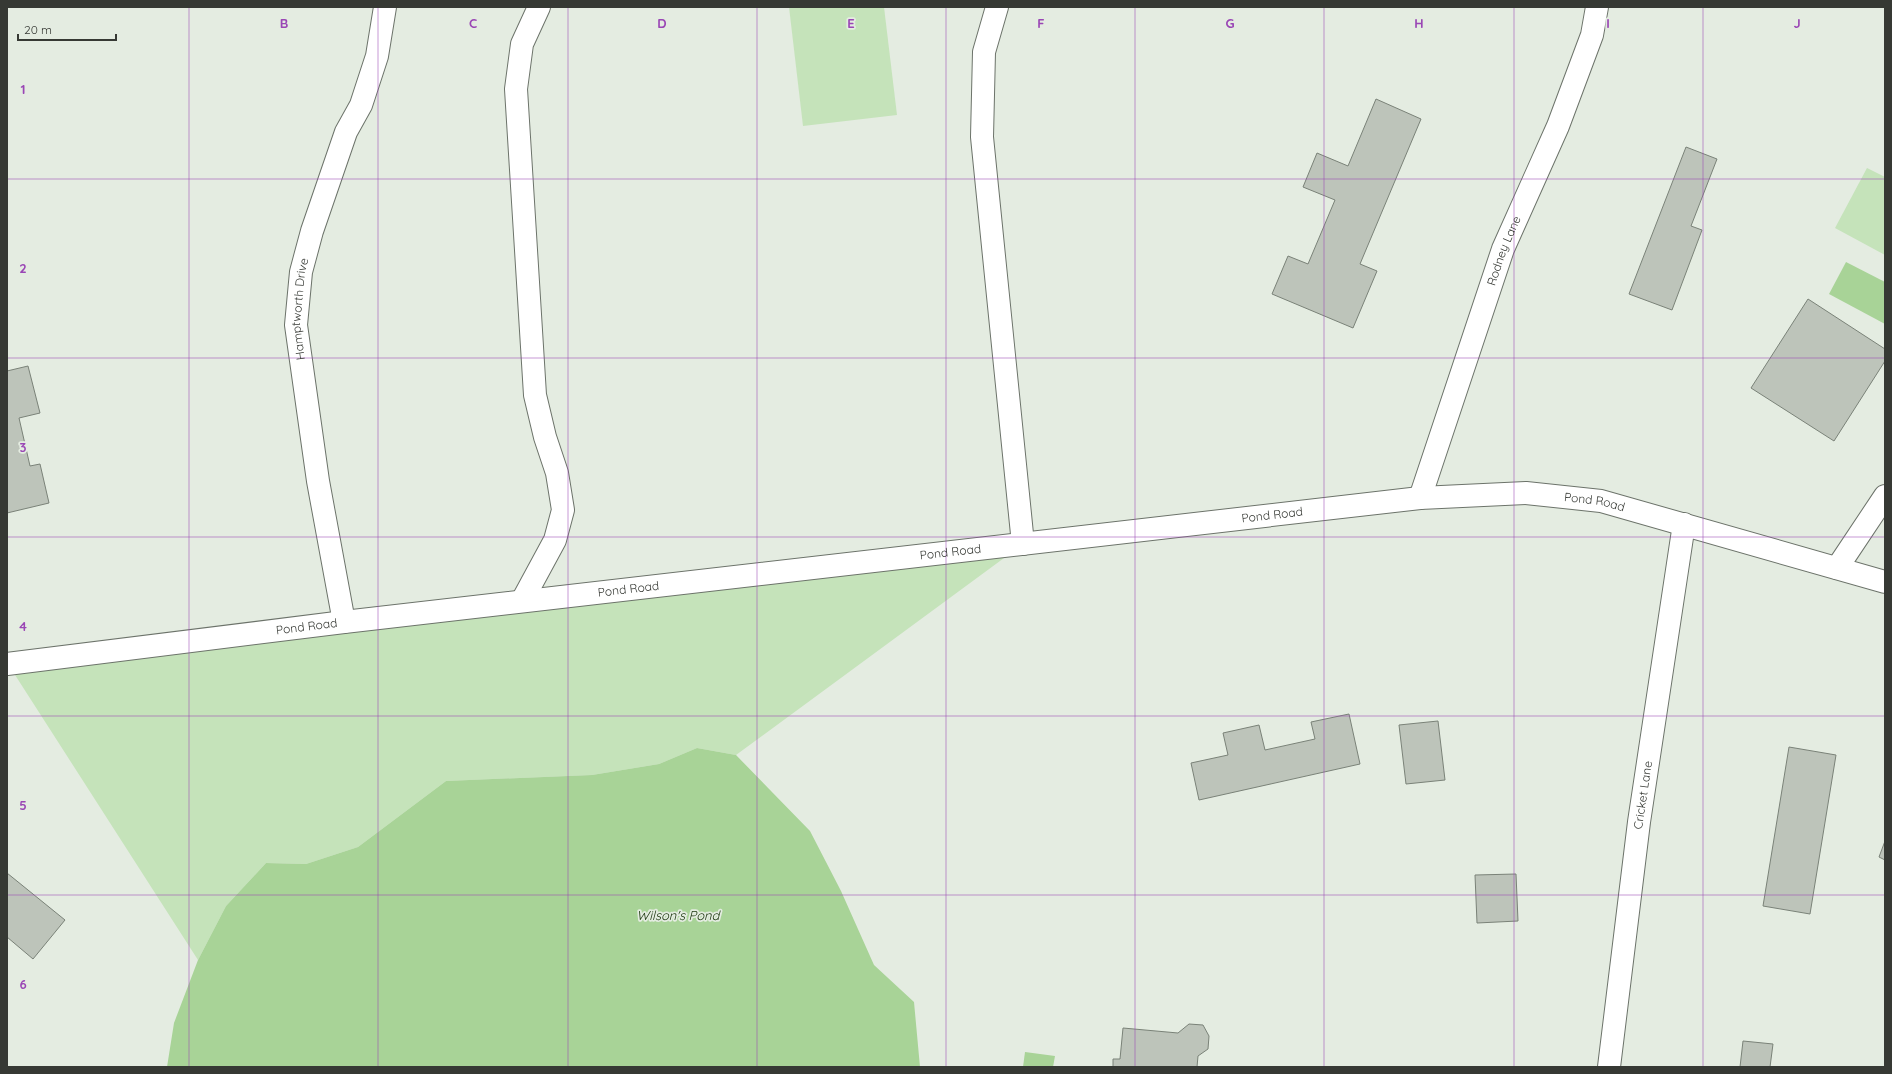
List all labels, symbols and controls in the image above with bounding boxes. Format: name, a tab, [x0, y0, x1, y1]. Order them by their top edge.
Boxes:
text: B	[280, 15, 288, 31]
text: C	[469, 15, 477, 31]
text: D	[657, 15, 667, 31]
text: E	[847, 15, 855, 31]
text: F	[1037, 15, 1045, 31]
text: G	[1225, 15, 1235, 31]
text: H	[1414, 15, 1424, 31]
text: I	[1606, 15, 1610, 31]
text: J	[1793, 15, 1801, 31]
scale bar	[18, 16, 116, 42]
text: 20 m	[24, 22, 52, 37]
text: 1	[20, 81, 26, 97]
street label: Rodney Lane	[1483, 213, 1524, 288]
street label: Hamptworth Drive	[288, 256, 312, 361]
text: 2	[19, 260, 27, 276]
text: 3	[20, 439, 27, 455]
street label: Pond Road	[1563, 489, 1627, 514]
street label: Pond Road	[1241, 504, 1304, 526]
street label: Pond Road	[919, 541, 982, 563]
street label: Pond Road	[597, 578, 660, 600]
street label: Pond Road	[275, 615, 338, 637]
text: 4	[19, 618, 27, 634]
street label: Cricket Lane	[1630, 760, 1655, 830]
text: 5	[19, 797, 27, 813]
water label: Wilson's Pond	[637, 907, 722, 923]
text: 6	[19, 976, 27, 992]

